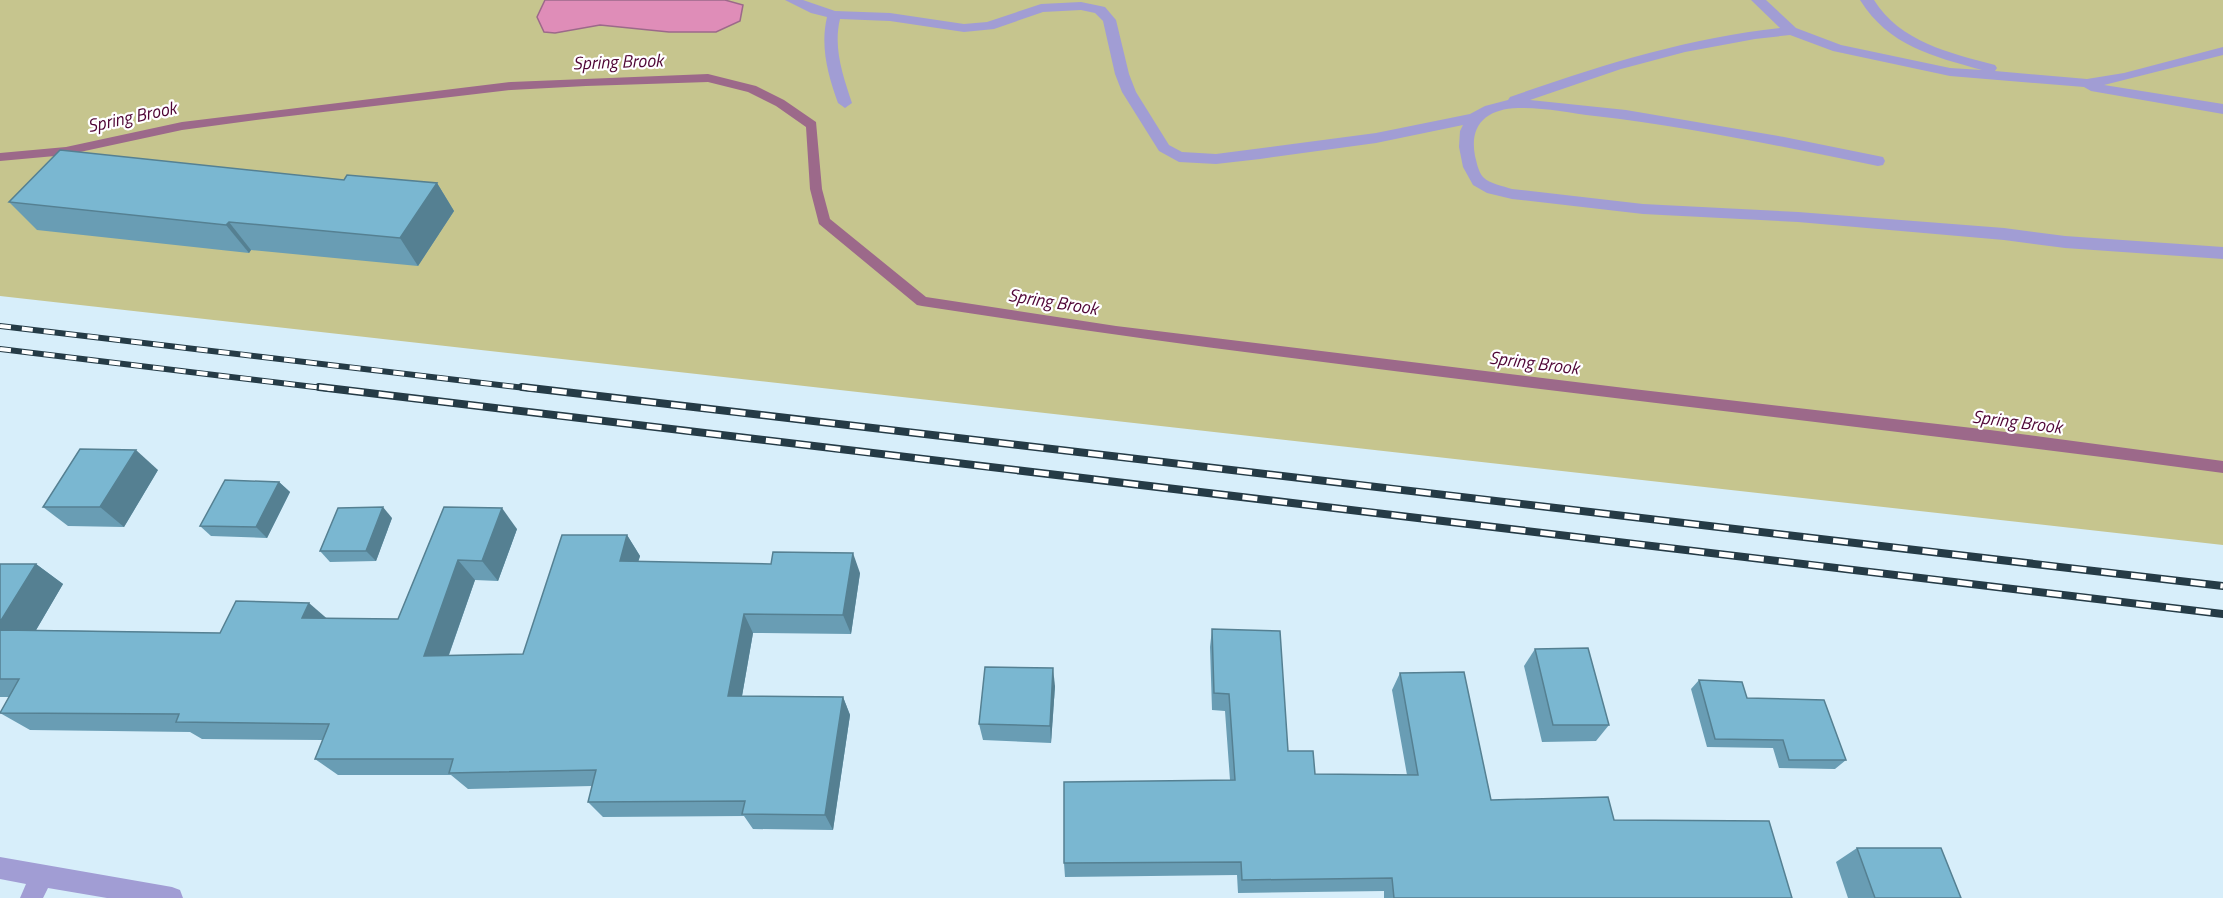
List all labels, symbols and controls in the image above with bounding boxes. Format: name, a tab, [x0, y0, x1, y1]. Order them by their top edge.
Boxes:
water label: Spring Brook	[572, 46, 666, 77]
water label: Spring Brook	[85, 94, 181, 139]
water label: Spring Brook	[1006, 281, 1102, 322]
water label: Spring Brook	[1488, 344, 1583, 382]
water label: Spring Brook	[1971, 403, 2066, 441]

